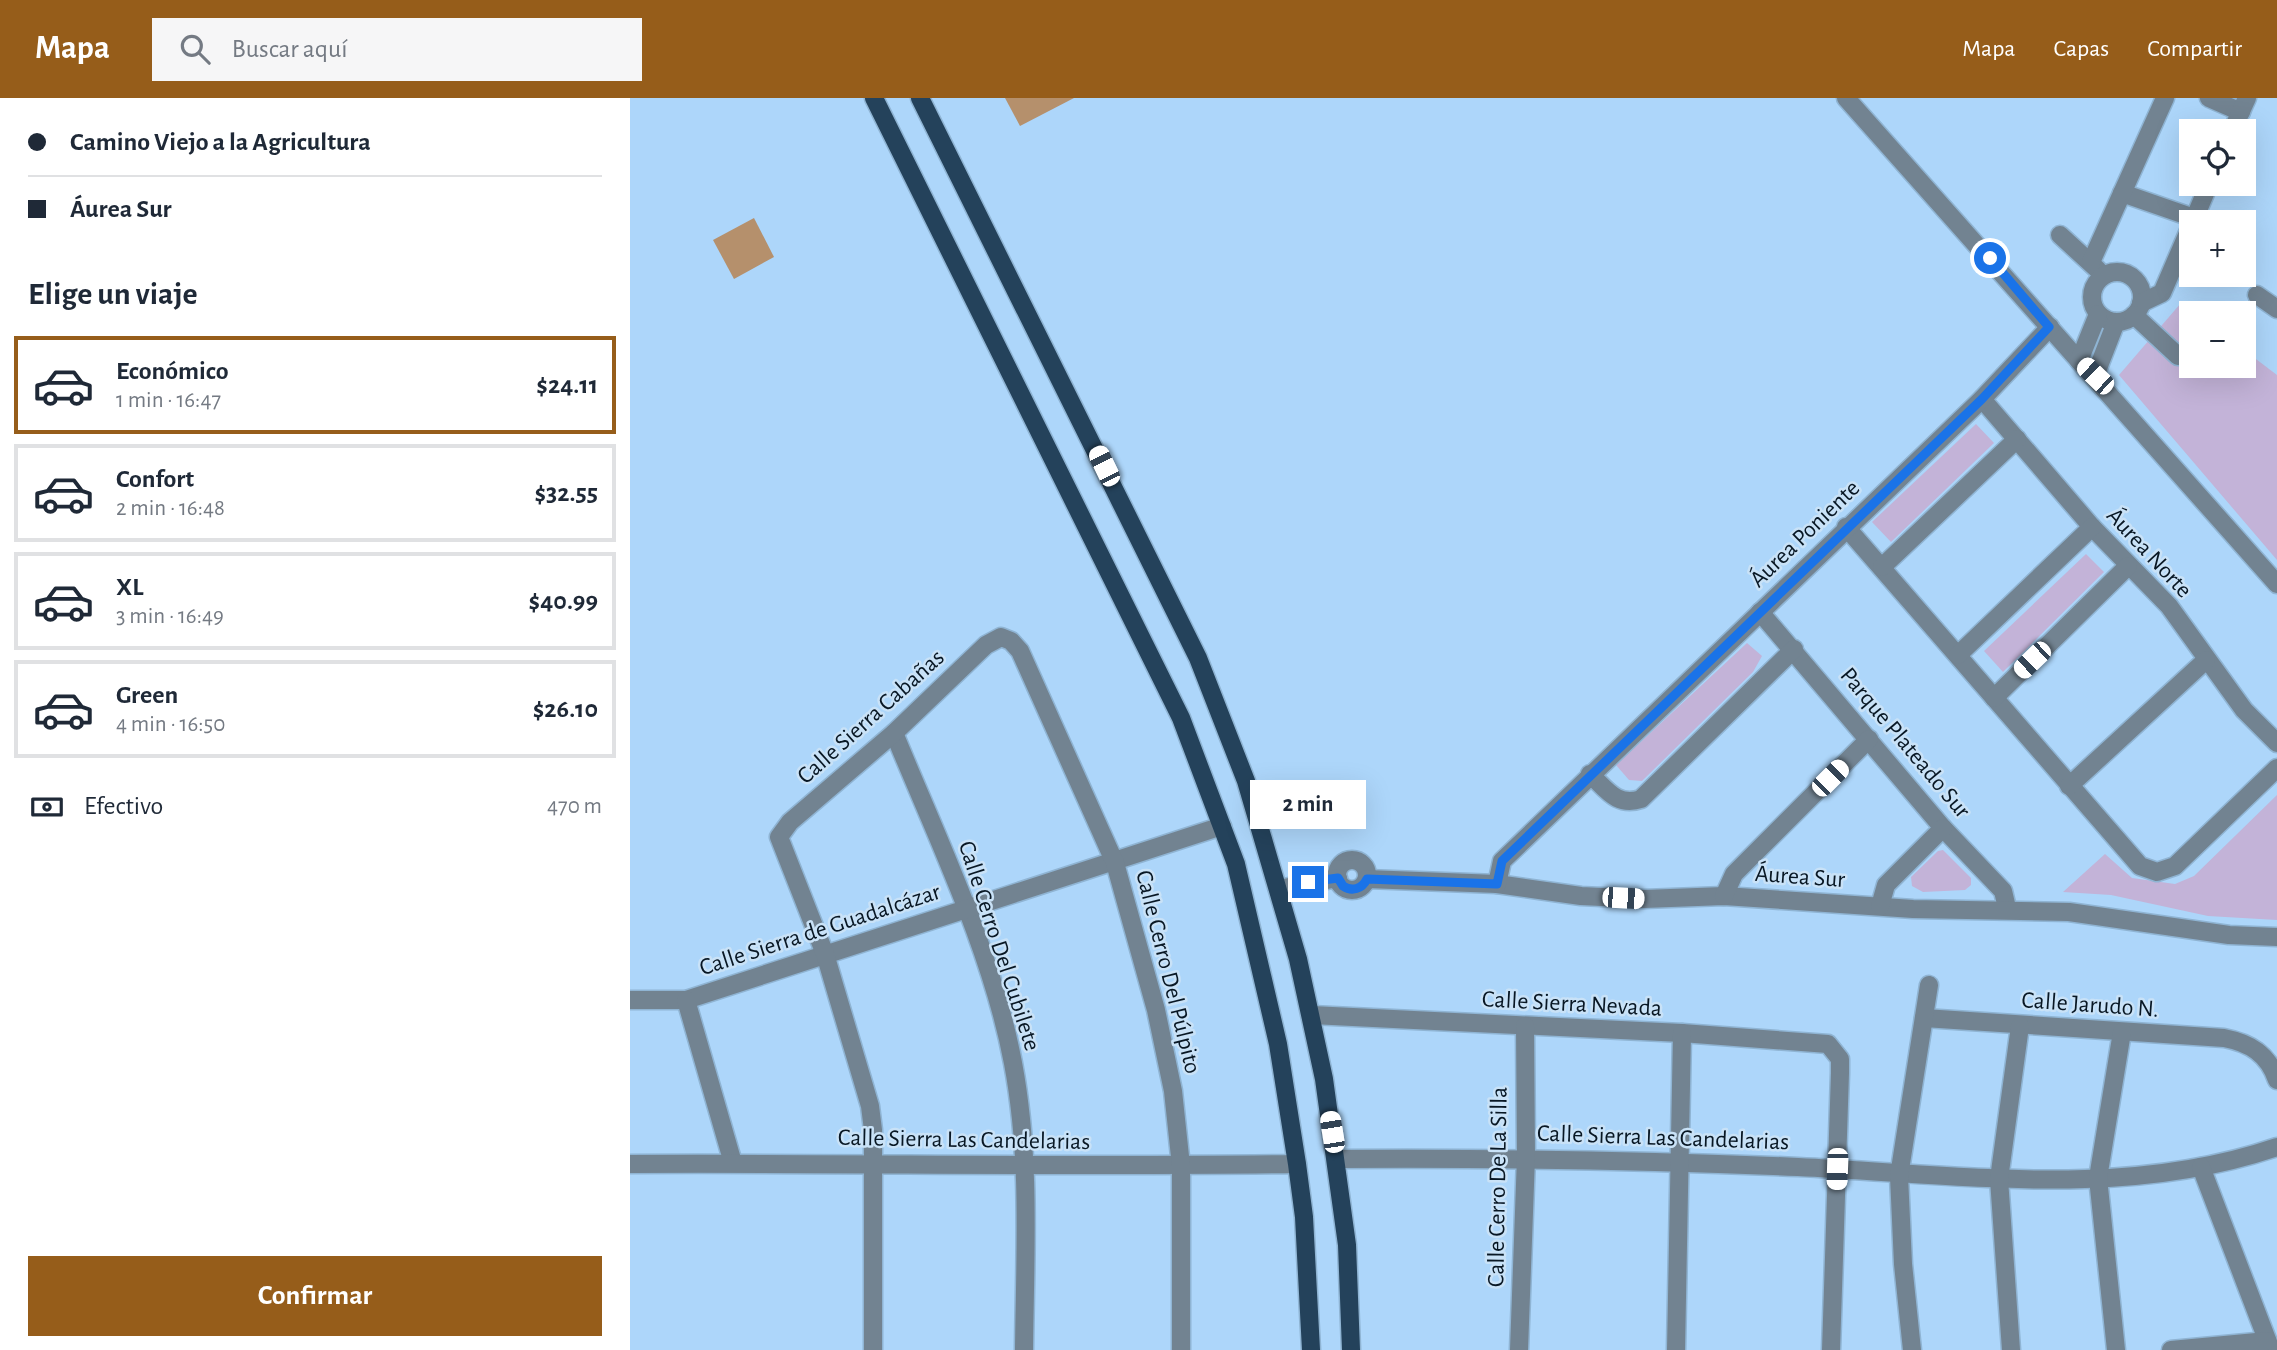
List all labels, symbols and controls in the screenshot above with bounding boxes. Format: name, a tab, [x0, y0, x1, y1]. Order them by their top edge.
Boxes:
search box	[152, 18, 642, 81]
icon: search	[176, 30, 214, 68]
text: Mapa	[35, 32, 110, 65]
text: Buscar aquí	[232, 36, 348, 62]
text: Mapa	[1962, 37, 2015, 61]
text: Capas	[2053, 37, 2109, 61]
text: Compartir	[2147, 37, 2242, 61]
map controls	[2179, 119, 2256, 378]
button: locate	[2179, 119, 2256, 196]
text: Camino Viejo a la Agricultura	[70, 129, 371, 155]
text: Áurea Sur	[70, 196, 172, 222]
button: +	[2179, 210, 2256, 287]
route start	[1974, 242, 2006, 274]
text: Elige un viaje	[28, 278, 198, 310]
button: −	[2179, 301, 2256, 378]
icon: car	[32, 354, 95, 417]
car	[2073, 354, 2118, 398]
text: Económico	[116, 358, 229, 384]
text: $24.11	[536, 372, 598, 398]
text: 1 min · 16:47	[116, 389, 221, 412]
car	[1086, 443, 1123, 489]
icon: car	[32, 462, 95, 525]
text: Confort	[116, 466, 194, 492]
street label: Áurea Poniente	[1744, 475, 1865, 592]
text: $32.55	[534, 480, 598, 506]
text: 2 min · 16:48	[116, 497, 225, 520]
street label: Áurea Norte	[2102, 502, 2198, 602]
icon: car	[32, 570, 95, 633]
text: XL	[116, 574, 143, 600]
text: $40.99	[529, 588, 598, 614]
text: 3 min · 16:49	[116, 605, 224, 628]
car	[2010, 638, 2055, 682]
street label: Calle Sierra Cabañas	[793, 645, 949, 789]
street label: Parque Plateado Sur	[1835, 663, 1975, 823]
icon: car	[32, 678, 95, 741]
text: Green	[116, 682, 178, 708]
text: $26.10	[533, 696, 598, 722]
text: 4 min · 16:50	[116, 713, 225, 736]
car	[1808, 756, 1853, 800]
callout: 2 min	[1250, 780, 1366, 830]
icon: cash	[28, 788, 66, 826]
text: Efectivo	[84, 793, 163, 819]
text: 2 min	[1282, 793, 1334, 816]
text: 470 m	[547, 795, 602, 818]
street label: Calle Cerro Del Cubilete	[954, 838, 1044, 1054]
street label: Áurea Sur	[1754, 860, 1846, 892]
route end	[1292, 866, 1324, 898]
street label: Calle Cerro Del Púlpito	[1131, 868, 1205, 1076]
street label: Calle Sierra de Guadalcázar	[697, 880, 944, 980]
car	[1602, 886, 1645, 910]
street label: Calle Sierra Nevada	[1481, 987, 1663, 1021]
street label: Calle Jarudo N.	[2021, 988, 2159, 1022]
street label: Calle Cerro De La Silla	[1484, 1087, 1512, 1287]
car	[1319, 1110, 1346, 1154]
street label: Calle Sierra Las Candelarias	[1536, 1122, 1790, 1154]
street label: Calle Sierra Las Candelarias	[838, 1126, 1090, 1154]
car	[1826, 1148, 1849, 1190]
button: Confirmar	[28, 1256, 602, 1336]

